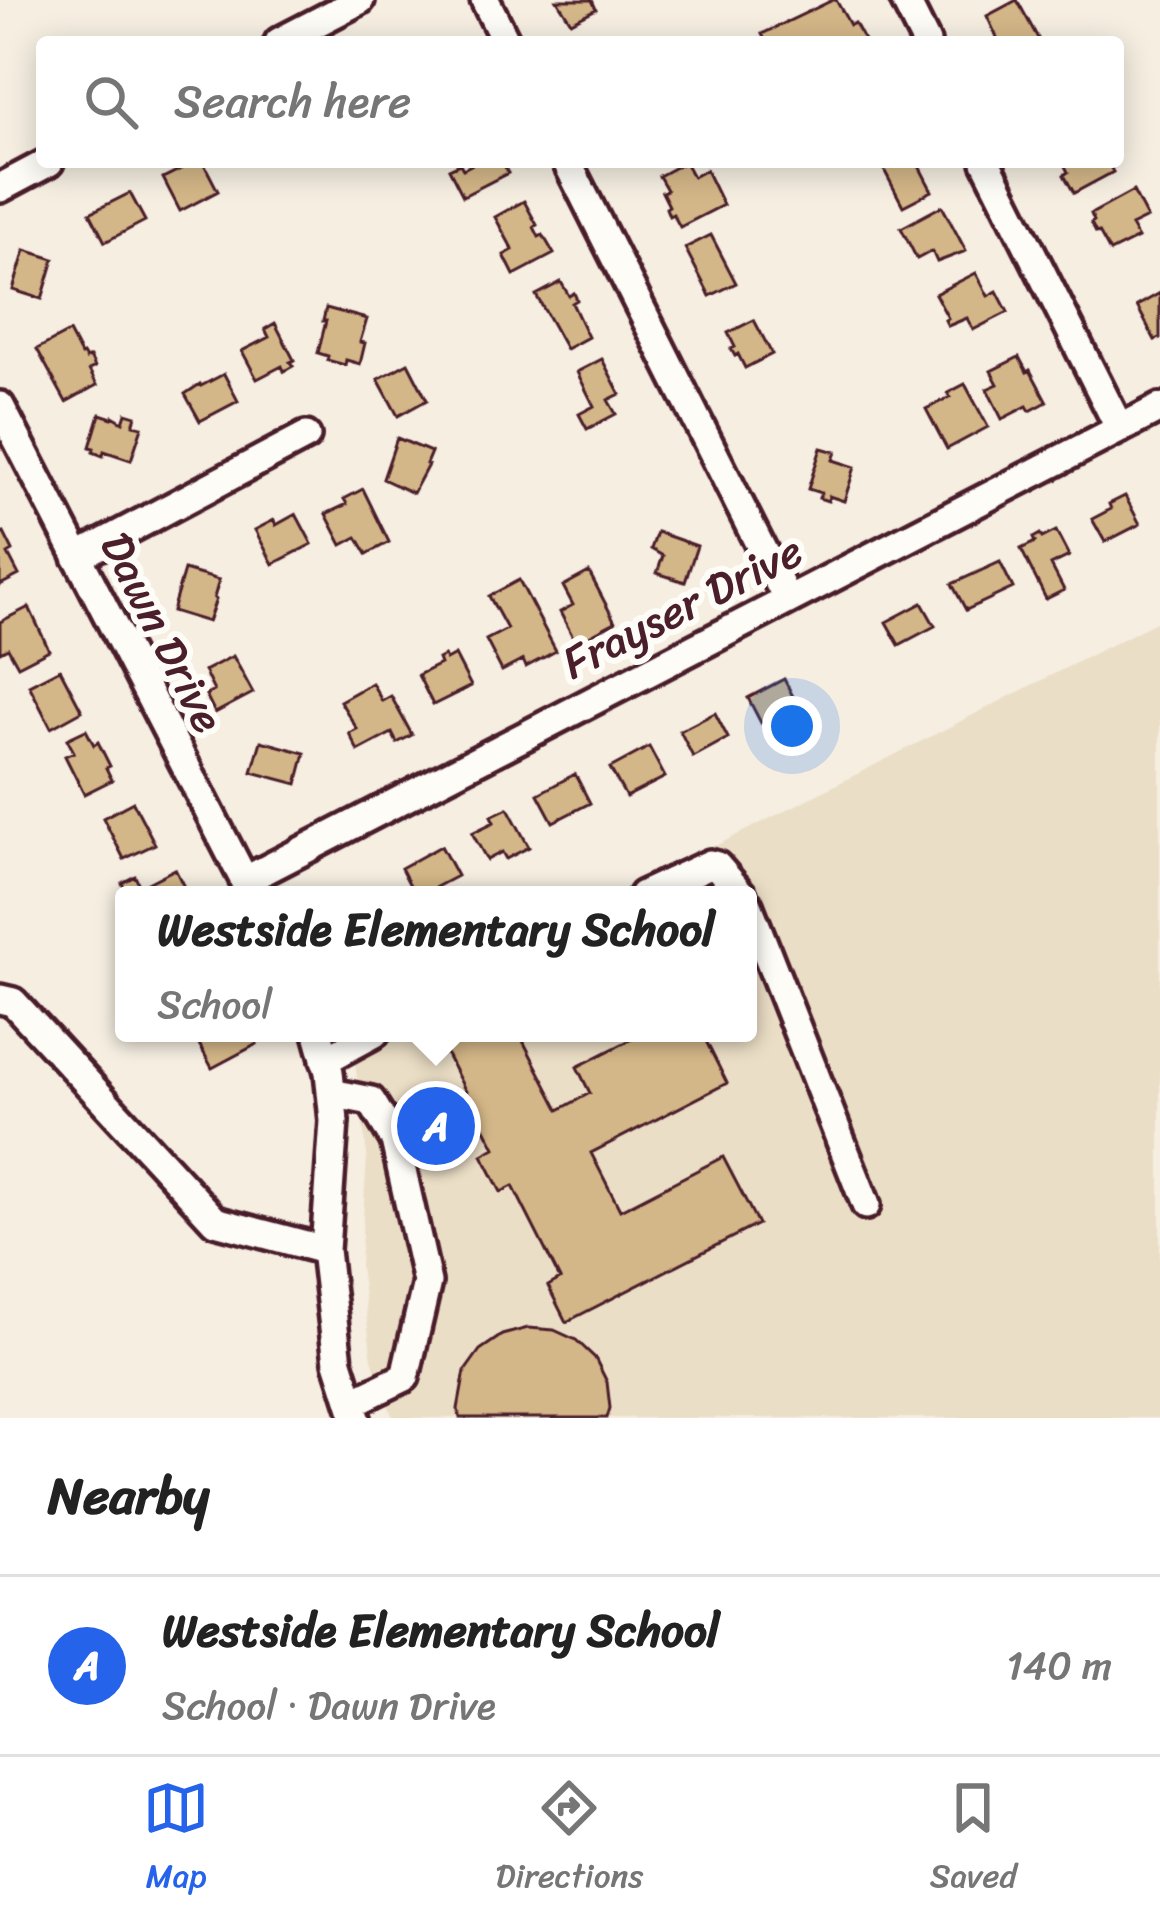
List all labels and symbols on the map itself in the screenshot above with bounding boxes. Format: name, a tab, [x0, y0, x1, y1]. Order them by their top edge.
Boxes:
street label: Frayser Drive	[547, 512, 818, 702]
street label: Dawn Drive	[77, 518, 247, 747]
your location	[762, 696, 822, 756]
pin: A	[397, 1081, 475, 1171]

